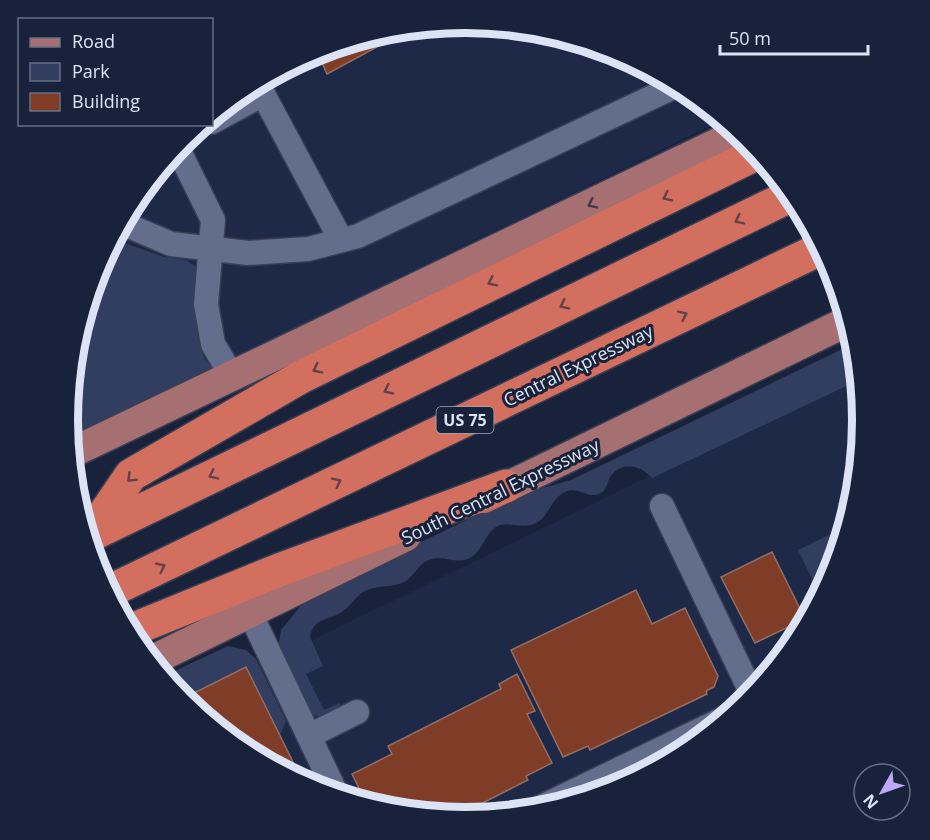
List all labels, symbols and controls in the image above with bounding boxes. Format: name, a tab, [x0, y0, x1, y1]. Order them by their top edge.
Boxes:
legend	[18, 18, 213, 126]
scale bar	[720, 18, 868, 56]
text: 50 m	[729, 26, 771, 50]
text: Road	[72, 29, 115, 53]
text: Park	[72, 59, 110, 83]
text: Building	[72, 89, 140, 113]
one-way arrow	[663, 189, 674, 201]
one-way arrow	[587, 196, 598, 208]
one-way arrow	[735, 213, 746, 225]
one-way arrow	[487, 275, 498, 286]
one-way arrow	[559, 298, 570, 310]
one-way arrow	[676, 311, 687, 323]
street label: Central Expressway	[499, 318, 658, 412]
one-way arrow	[313, 362, 324, 373]
one-way arrow	[384, 383, 395, 395]
road number: US 75	[436, 407, 494, 433]
street label: South Central Expressway	[397, 432, 604, 549]
one-way arrow	[208, 468, 219, 480]
one-way arrow	[128, 470, 139, 481]
one-way arrow	[330, 477, 341, 489]
one-way arrow	[155, 562, 166, 574]
north arrow	[852, 762, 912, 822]
text: N	[858, 790, 883, 814]

